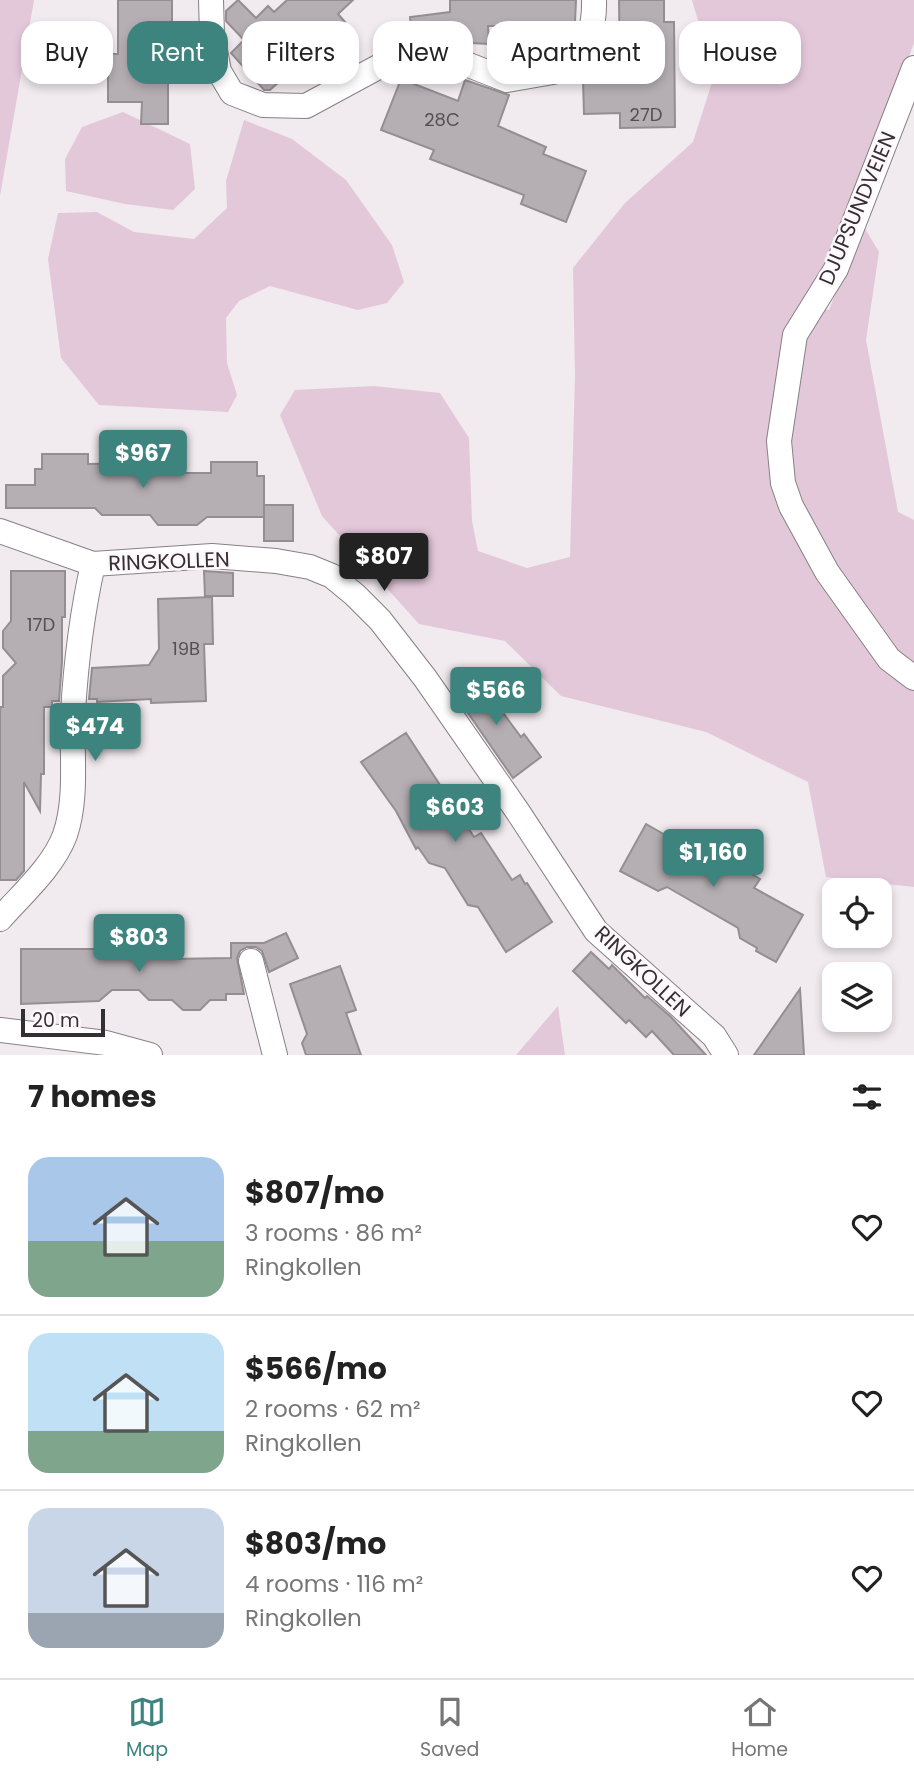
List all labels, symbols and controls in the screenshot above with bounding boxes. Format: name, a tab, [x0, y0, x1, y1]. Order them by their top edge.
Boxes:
chip: Buy	[21, 21, 113, 84]
chip: Rent	[127, 21, 228, 84]
chip: Filters	[242, 21, 359, 84]
chip: New	[373, 21, 473, 84]
chip: Apartment	[487, 21, 665, 84]
chip: House	[679, 21, 801, 84]
house number: 27D	[630, 102, 662, 127]
house number: 28C	[424, 107, 460, 132]
street label: DJUPSUNDVEIEN	[812, 127, 902, 289]
pin: $967	[102, 430, 184, 490]
text: $967	[115, 437, 171, 469]
pin: $807	[343, 534, 425, 593]
text: $807	[355, 540, 413, 572]
street label: RINGKOLLEN	[108, 544, 230, 578]
house number: 17D	[27, 612, 55, 637]
house number: 19B	[172, 636, 200, 661]
pin: $566	[455, 668, 537, 727]
text: $566	[466, 674, 526, 706]
pin: $474	[54, 704, 136, 763]
text: $474	[66, 710, 124, 742]
pin: $603	[414, 784, 496, 844]
text: $603	[426, 791, 484, 823]
pin: $1,160	[656, 830, 770, 889]
text: $1,160	[679, 836, 747, 868]
map controls	[822, 878, 892, 1032]
button: locate	[822, 878, 892, 948]
pin: $803	[98, 914, 180, 974]
street label: RINGKOLLEN	[589, 919, 697, 1023]
text: $803	[110, 921, 168, 953]
button: layers	[822, 962, 892, 1032]
scale bar	[21, 1006, 105, 1038]
text: 20 m	[32, 1007, 80, 1034]
text: 7 homes	[28, 1075, 157, 1118]
icon: filters	[848, 1078, 886, 1116]
text: $807/mo	[245, 1171, 384, 1214]
icon: home	[84, 1185, 168, 1269]
icon: heart	[848, 1208, 886, 1246]
text: 3 rooms · 86 m²	[245, 1217, 422, 1249]
text: Ringkollen	[245, 1251, 362, 1283]
text: $566/mo	[245, 1347, 387, 1390]
icon: home	[84, 1361, 168, 1445]
icon: heart	[848, 1384, 886, 1422]
text: 2 rooms · 62 m²	[245, 1393, 421, 1425]
text: Ringkollen	[245, 1427, 362, 1459]
text: $803/mo	[245, 1522, 386, 1565]
icon: home	[84, 1536, 168, 1620]
icon: heart	[848, 1559, 886, 1597]
text: 4 rooms · 116 m²	[245, 1568, 423, 1600]
text: Ringkollen	[245, 1602, 362, 1634]
tab: Map	[126, 1693, 168, 1764]
tab: Saved	[420, 1693, 479, 1764]
tab: Home	[731, 1693, 788, 1764]

